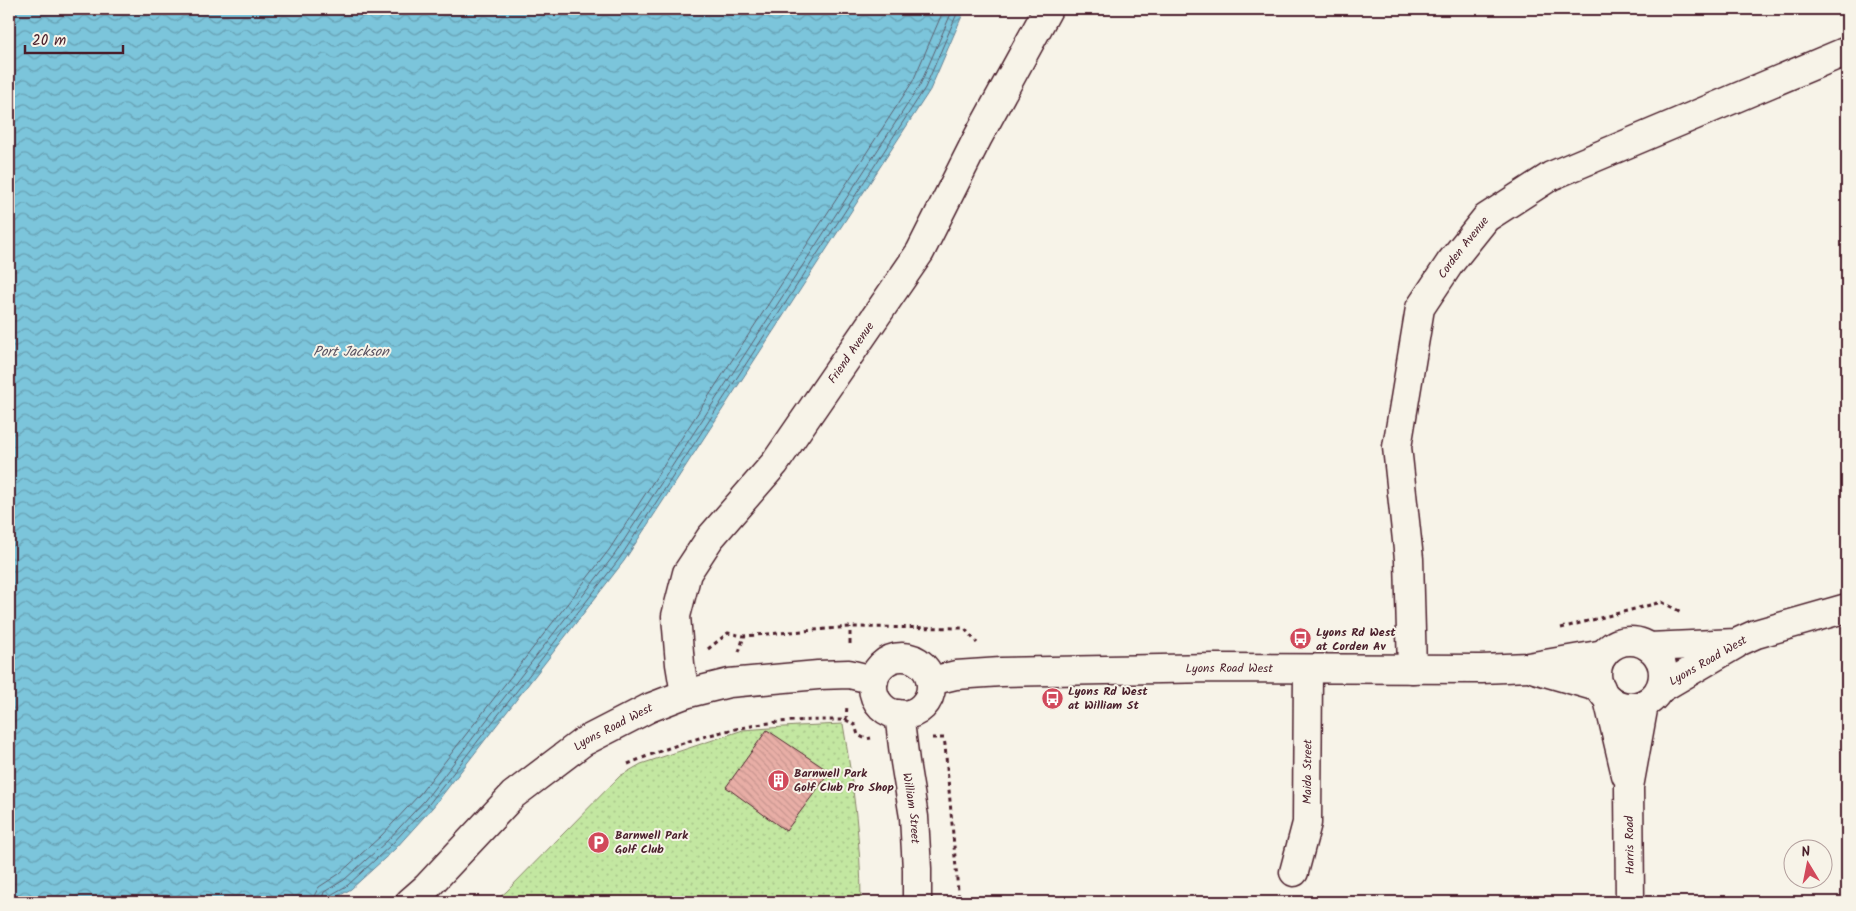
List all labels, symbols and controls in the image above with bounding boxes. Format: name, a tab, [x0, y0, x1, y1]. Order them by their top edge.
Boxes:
scale bar	[25, 22, 122, 54]
text: 20 m	[32, 29, 66, 53]
street label: Corden Avenue	[1433, 212, 1494, 282]
street label: Friend Avenue	[823, 317, 879, 387]
water label: Port Jackson	[313, 341, 390, 363]
place label: Lyons Rd West at Corden Av	[1316, 623, 1396, 656]
bus stop icon: Lyons Rd West at Corden Av	[1288, 627, 1312, 651]
street label: Lyons Road West	[1665, 631, 1751, 691]
street label: Lyons Road West	[1185, 658, 1273, 678]
place label: Lyons Rd West at William St	[1068, 682, 1148, 715]
bus stop icon: Lyons Rd West at William St	[1040, 686, 1064, 710]
street label: Lyons Road West	[569, 698, 656, 756]
street label: Maida Street	[1298, 739, 1317, 804]
place label: Barnwell Park Golf Club Pro Shop	[794, 764, 894, 797]
building icon: Barnwell Park Golf Club Pro Shop	[766, 768, 790, 792]
street label: William Street	[897, 771, 925, 844]
street label: Harris Road	[1620, 815, 1640, 874]
place label: Barnwell Park Golf Club	[615, 826, 689, 859]
parking icon: Barnwell Park Golf Club	[587, 830, 611, 854]
north arrow	[1784, 838, 1834, 888]
text: N	[1800, 841, 1812, 864]

